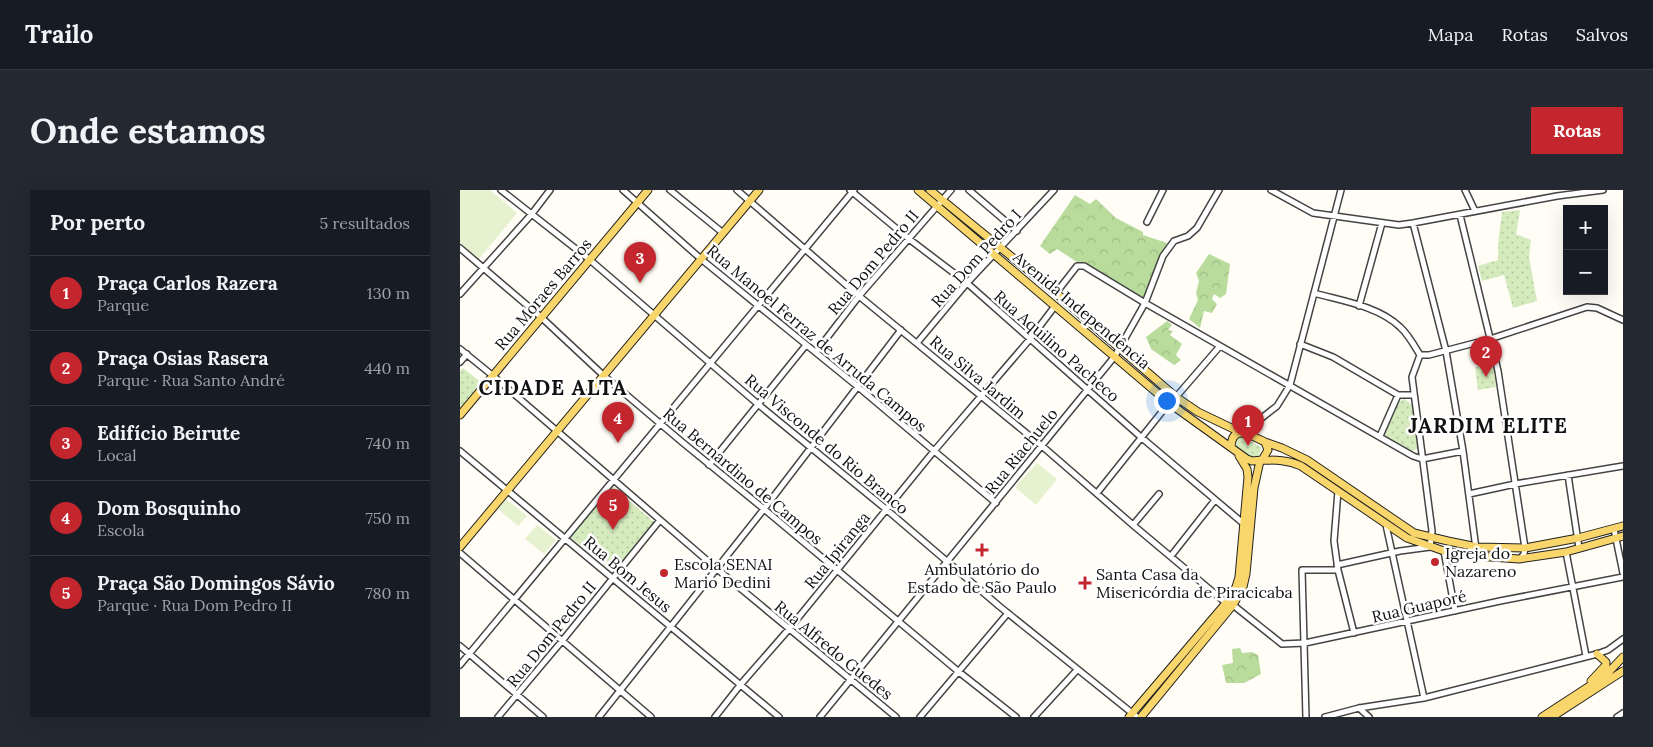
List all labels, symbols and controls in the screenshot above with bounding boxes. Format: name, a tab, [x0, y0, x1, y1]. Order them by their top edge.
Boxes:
text: Trailo	[25, 19, 93, 50]
text: Mapa	[1428, 23, 1474, 46]
text: Rotas	[1502, 23, 1548, 46]
text: Salvos	[1576, 23, 1628, 46]
button: Rotas	[1531, 107, 1623, 154]
text: Onde estamos	[30, 108, 266, 153]
street label: Rua Dom Pedro I	[927, 205, 1025, 311]
map controls	[1563, 205, 1608, 295]
button: +	[1563, 205, 1608, 250]
street label: Rua Dom Pedro II	[823, 206, 923, 318]
text: Por perto	[50, 209, 145, 236]
text: 5 resultados	[319, 213, 410, 233]
street label: Rua Moraes Barros	[490, 234, 596, 354]
street label: Rua Manoel Ferraz de Arruda Campos	[703, 240, 931, 436]
pin: 3	[624, 242, 656, 283]
street label: Avenida Independência	[1009, 246, 1155, 373]
button: −	[1563, 250, 1608, 295]
text: Praça Carlos Razera	[97, 271, 278, 295]
text: 1	[63, 283, 69, 303]
text: 130 m	[367, 283, 410, 303]
street label: Rua Aquilino Pacheco	[990, 286, 1124, 406]
text: Parque	[97, 295, 149, 315]
street label: Rua Silva Jardim	[926, 331, 1030, 423]
pin: 2	[1470, 336, 1502, 377]
text: Praça Osias Rasera	[97, 346, 269, 370]
text: 2	[62, 358, 70, 378]
text: 440 m	[364, 358, 410, 378]
text: Parque · Rua Santo André	[97, 370, 285, 390]
street label: Rua Visconde do Rio Branco	[741, 370, 913, 518]
district label: CIDADE ALTA	[478, 374, 628, 401]
your location	[1154, 388, 1180, 414]
pin: 4	[602, 402, 634, 443]
street label: Rua Bernardino de Campos	[659, 403, 827, 549]
street label: Rua Riachuelo	[980, 404, 1062, 498]
pin: 1	[1232, 405, 1264, 446]
district label: JARDIM ELITE	[1408, 412, 1568, 439]
text: Edifício Beirute	[97, 421, 240, 445]
text: 3	[62, 433, 70, 453]
text: 740 m	[366, 433, 410, 453]
text: Local	[97, 445, 137, 465]
pin: 5	[597, 489, 629, 530]
text: Dom Bosquinho	[97, 496, 241, 520]
text: 4	[62, 508, 70, 528]
text: 750 m	[365, 508, 410, 528]
street label: Rua Ipiranga	[800, 508, 874, 592]
text: Escola	[97, 520, 145, 540]
street label: Rua Bom Jesus	[580, 531, 676, 617]
marker: Ambulatório do Estado de São Paulo	[975, 543, 989, 557]
place label: Igreja do Nazareno	[1445, 543, 1516, 581]
place label: Escola SENAI Mario Dedini	[674, 554, 773, 592]
marker: Igreja do Nazareno	[1429, 556, 1441, 568]
place label: Ambulatório do Estado de São Paulo	[907, 559, 1057, 597]
place label: Santa Casa da Misericórdia de Piracicaba	[1096, 564, 1293, 602]
marker: Escola SENAI Mario Dedini	[658, 567, 670, 579]
text: Praça São Domingos Sávio	[97, 571, 335, 595]
marker: Santa Casa da Misericórdia de Piracicaba	[1078, 576, 1092, 590]
street label: Rua Dom Pedro II	[502, 577, 600, 691]
text: 5	[62, 583, 70, 603]
text: 780 m	[365, 583, 410, 603]
street label: Rua Guaporé	[1370, 585, 1469, 627]
text: Parque · Rua Dom Pedro II	[97, 595, 292, 615]
street label: Rua Alfredo Guedes	[771, 596, 897, 704]

